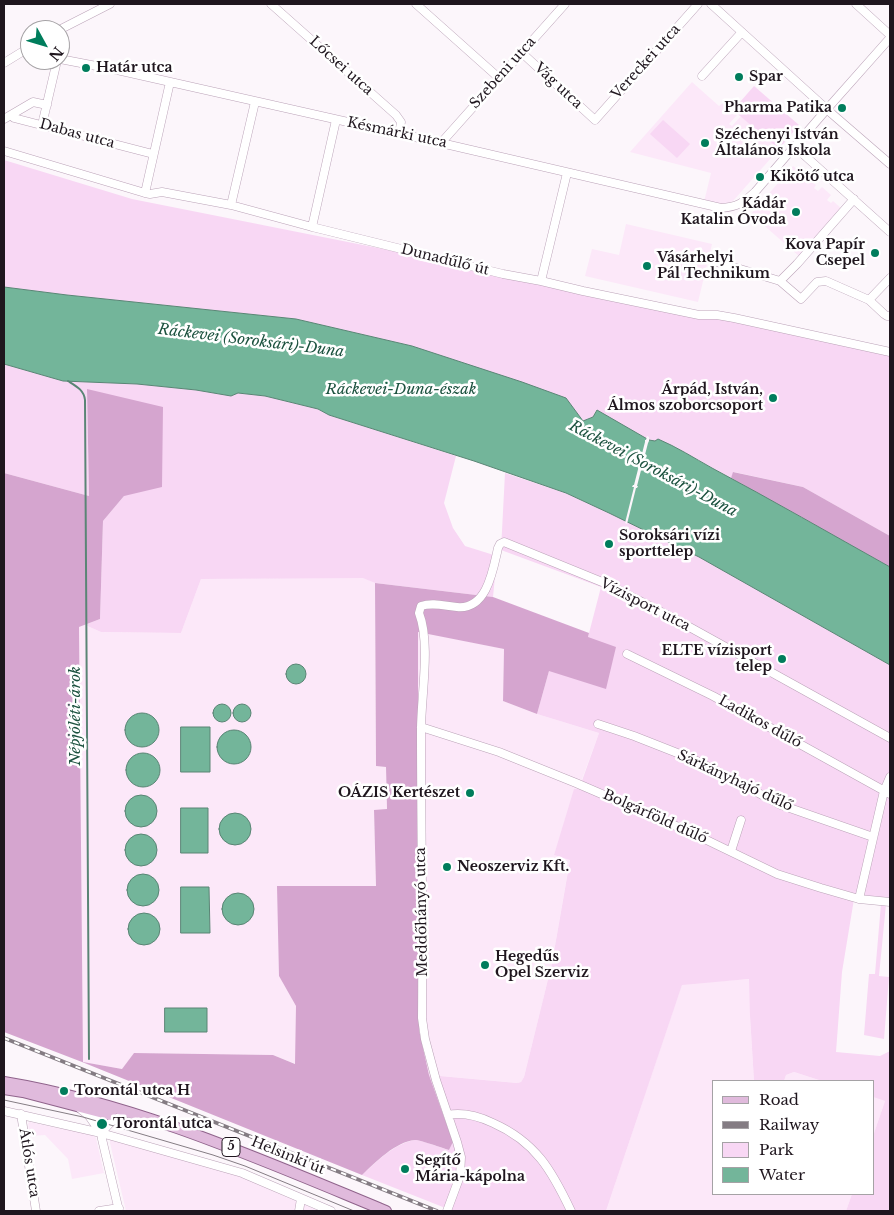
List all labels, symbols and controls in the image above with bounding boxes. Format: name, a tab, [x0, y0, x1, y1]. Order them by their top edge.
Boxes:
north arrow	[20, 20, 70, 70]
street label: Vereckei utca	[608, 21, 684, 103]
street label: Lőcsei utca	[306, 33, 376, 99]
street label: Szebeni utca	[467, 34, 539, 112]
text: N	[45, 43, 67, 65]
street label: Vág utca	[530, 59, 586, 113]
place label: Határ utca	[96, 60, 173, 76]
marker: Határ utca	[80, 62, 92, 74]
place label: Spar	[749, 69, 783, 85]
marker: Spar	[733, 71, 745, 83]
place label: Pharma Patika	[724, 100, 832, 116]
marker: Pharma Patika	[836, 102, 848, 114]
street label: Késmárki utca	[345, 114, 449, 152]
street label: Dabas utca	[38, 116, 116, 152]
place label: Széchenyi István Általános Iskola	[715, 127, 839, 160]
marker: Széchenyi István Általános Iskola	[699, 137, 711, 149]
place label: Kikötő utca	[770, 169, 854, 185]
marker: Kikötő utca	[754, 171, 766, 183]
place label: Kádár Katalin Óvoda	[681, 196, 786, 228]
marker: Kádár Katalin Óvoda	[790, 206, 802, 218]
place label: Kova Papír Csepel	[785, 237, 865, 270]
street label: Dunadűlő út	[399, 241, 491, 279]
marker: Kova Papír Csepel	[869, 247, 881, 259]
place label: Vásárhelyi Pál Technikum	[657, 250, 770, 282]
marker: Vásárhelyi Pál Technikum	[641, 260, 653, 272]
water label: Ráckevei (Soroksári)-Duna	[157, 321, 345, 361]
water label: Ráckevei-Duna-észak	[325, 381, 477, 399]
place label: Árpád, István, Álmos szoborcsoport	[607, 382, 763, 414]
marker: Árpád, István, Álmos szoborcsoport	[767, 392, 779, 404]
water label: Ráckevei (Soroksári)-Duna	[566, 417, 740, 521]
place label: Soroksári vízi sporttelep	[619, 528, 720, 560]
marker: Soroksári vízi sporttelep	[603, 538, 615, 550]
street label: Vízisport utca	[597, 575, 693, 635]
place label: ELTE vízisport telep	[662, 643, 772, 676]
marker: ELTE vízisport telep	[776, 653, 788, 665]
water label: Népjóléti-árok	[67, 666, 85, 766]
street label: Ladikos dűlő	[716, 692, 804, 752]
street label: Sárkányhajó dűlő	[675, 747, 795, 815]
place label: OÁZIS Kertészet	[338, 785, 460, 801]
street label: Bolgárföld dűlő	[600, 786, 710, 848]
marker: OÁZIS Kertészet	[464, 787, 476, 799]
street label: Meddőhányó utca	[412, 847, 432, 977]
place label: Neoszerviz Kft.	[457, 859, 569, 875]
marker: Neoszerviz Kft.	[441, 861, 453, 873]
place label: Hegedűs Opel Szerviz	[495, 949, 589, 982]
marker: Hegedűs Opel Szerviz	[479, 959, 491, 971]
legend	[712, 1080, 874, 1195]
place label: Torontál utca H	[74, 1083, 190, 1099]
marker: Torontál utca H	[58, 1085, 70, 1097]
text: Road	[759, 1090, 799, 1109]
text: Railway	[759, 1115, 819, 1134]
place label: Torontál utca	[113, 1116, 212, 1132]
marker: Torontál utca	[95, 1117, 109, 1131]
street label: Átlós utca	[15, 1127, 43, 1199]
street label: Helsinki út	[249, 1134, 327, 1178]
road number: 5	[222, 1138, 240, 1156]
text: Park	[759, 1140, 794, 1159]
place label: Segítő Mária-kápolna	[415, 1153, 525, 1186]
marker: Segítő Mária-kápolna	[399, 1163, 411, 1175]
text: Water	[759, 1165, 805, 1184]

